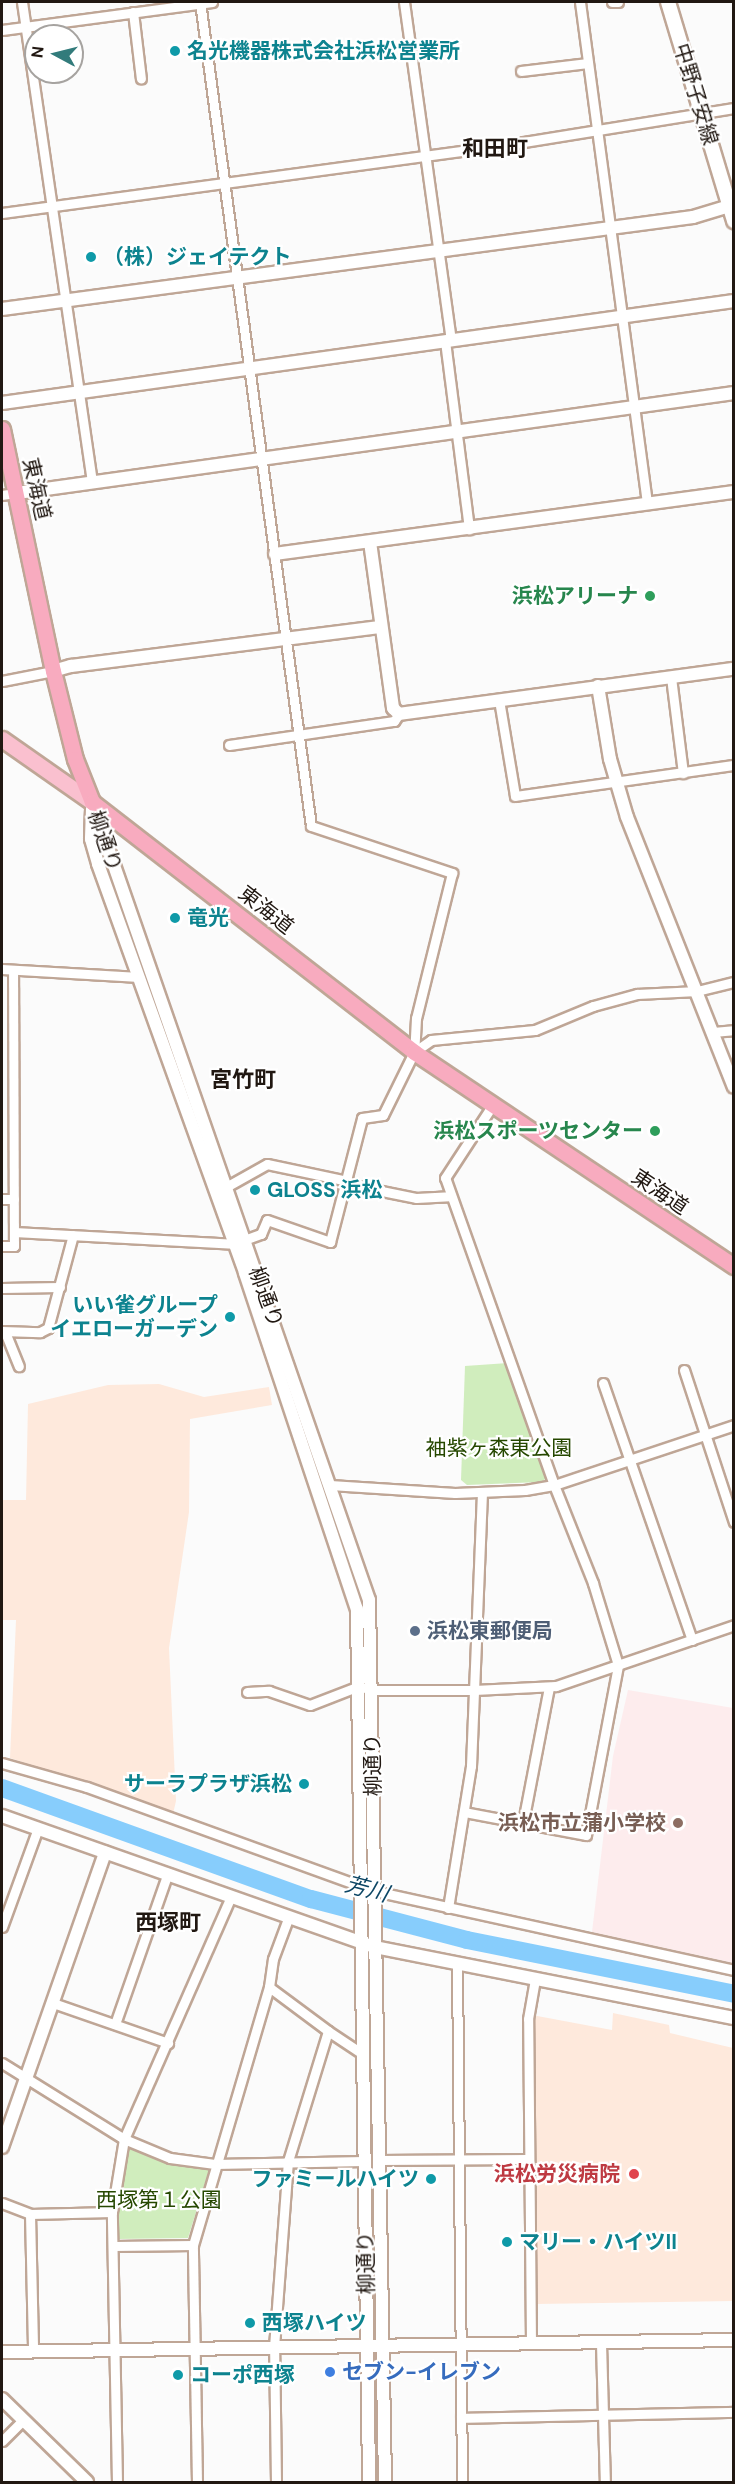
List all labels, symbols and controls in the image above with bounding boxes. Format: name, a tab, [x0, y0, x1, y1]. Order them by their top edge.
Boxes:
north arrow	[24, 24, 84, 84]
place label: 名光機器株式会社浜松営業所	[187, 38, 460, 64]
street label: 中野子安線	[669, 40, 723, 148]
marker: 名光機器株式会社浜松営業所	[168, 44, 182, 58]
text: N	[26, 45, 49, 59]
district label: 和田町	[462, 136, 528, 162]
place label: （株）ジェイテクト	[103, 244, 292, 270]
marker: （株）ジェイテクト	[84, 250, 98, 264]
street label: 東海道	[18, 455, 56, 523]
place label: 浜松アリーナ	[512, 583, 638, 609]
marker: 浜松アリーナ	[643, 589, 657, 603]
street label: 柳通り	[83, 807, 127, 875]
street label: 東海道	[233, 881, 299, 939]
place label: 竜光	[187, 905, 229, 931]
marker: 竜光	[168, 911, 182, 925]
district label: 宮竹町	[210, 1067, 276, 1093]
place label: 浜松スポーツセンター	[433, 1118, 643, 1144]
marker: 浜松スポーツセンター	[648, 1124, 662, 1138]
street label: 東海道	[627, 1164, 693, 1220]
place label: GLOSS 浜松	[267, 1177, 383, 1203]
marker: GLOSS 浜松	[248, 1183, 262, 1197]
street label: 柳通り	[243, 1263, 289, 1331]
place label: いい雀グループ イエローガーデン	[50, 1292, 218, 1342]
marker: いい雀グループ イエローガーデン	[223, 1310, 237, 1324]
park label: 袖紫ヶ森東公園	[426, 1435, 572, 1461]
place label: 浜松東郵便局	[427, 1618, 553, 1644]
marker: 浜松東郵便局	[408, 1624, 422, 1638]
street label: 柳通り	[360, 1733, 386, 1797]
place label: サーラプラザ浜松	[124, 1771, 292, 1797]
marker: サーラプラザ浜松	[297, 1777, 311, 1791]
place label: 浜松市立蒲小学校	[498, 1810, 666, 1836]
marker: 浜松市立蒲小学校	[671, 1816, 685, 1830]
water label: 芳川	[342, 1871, 392, 1907]
district label: 西塚町	[135, 1910, 201, 1936]
place label: 浜松労災病院	[494, 2161, 620, 2187]
marker: 浜松労災病院	[625, 2165, 643, 2183]
place label: ファミールハイツ	[251, 2166, 419, 2192]
marker: ファミールハイツ	[424, 2172, 438, 2186]
park label: 西塚第１公園	[96, 2187, 222, 2213]
place label: マリー・ハイツII	[519, 2229, 677, 2255]
street label: 柳通り	[353, 2231, 379, 2295]
marker: マリー・ハイツII	[500, 2235, 514, 2249]
place label: 西塚ハイツ	[262, 2310, 367, 2336]
marker: 西塚ハイツ	[243, 2316, 257, 2330]
place label: セブン-イレブン	[342, 2359, 501, 2385]
place label: コーポ西塚	[190, 2362, 295, 2388]
marker: セブン-イレブン	[323, 2365, 337, 2379]
marker: コーポ西塚	[171, 2368, 185, 2382]

